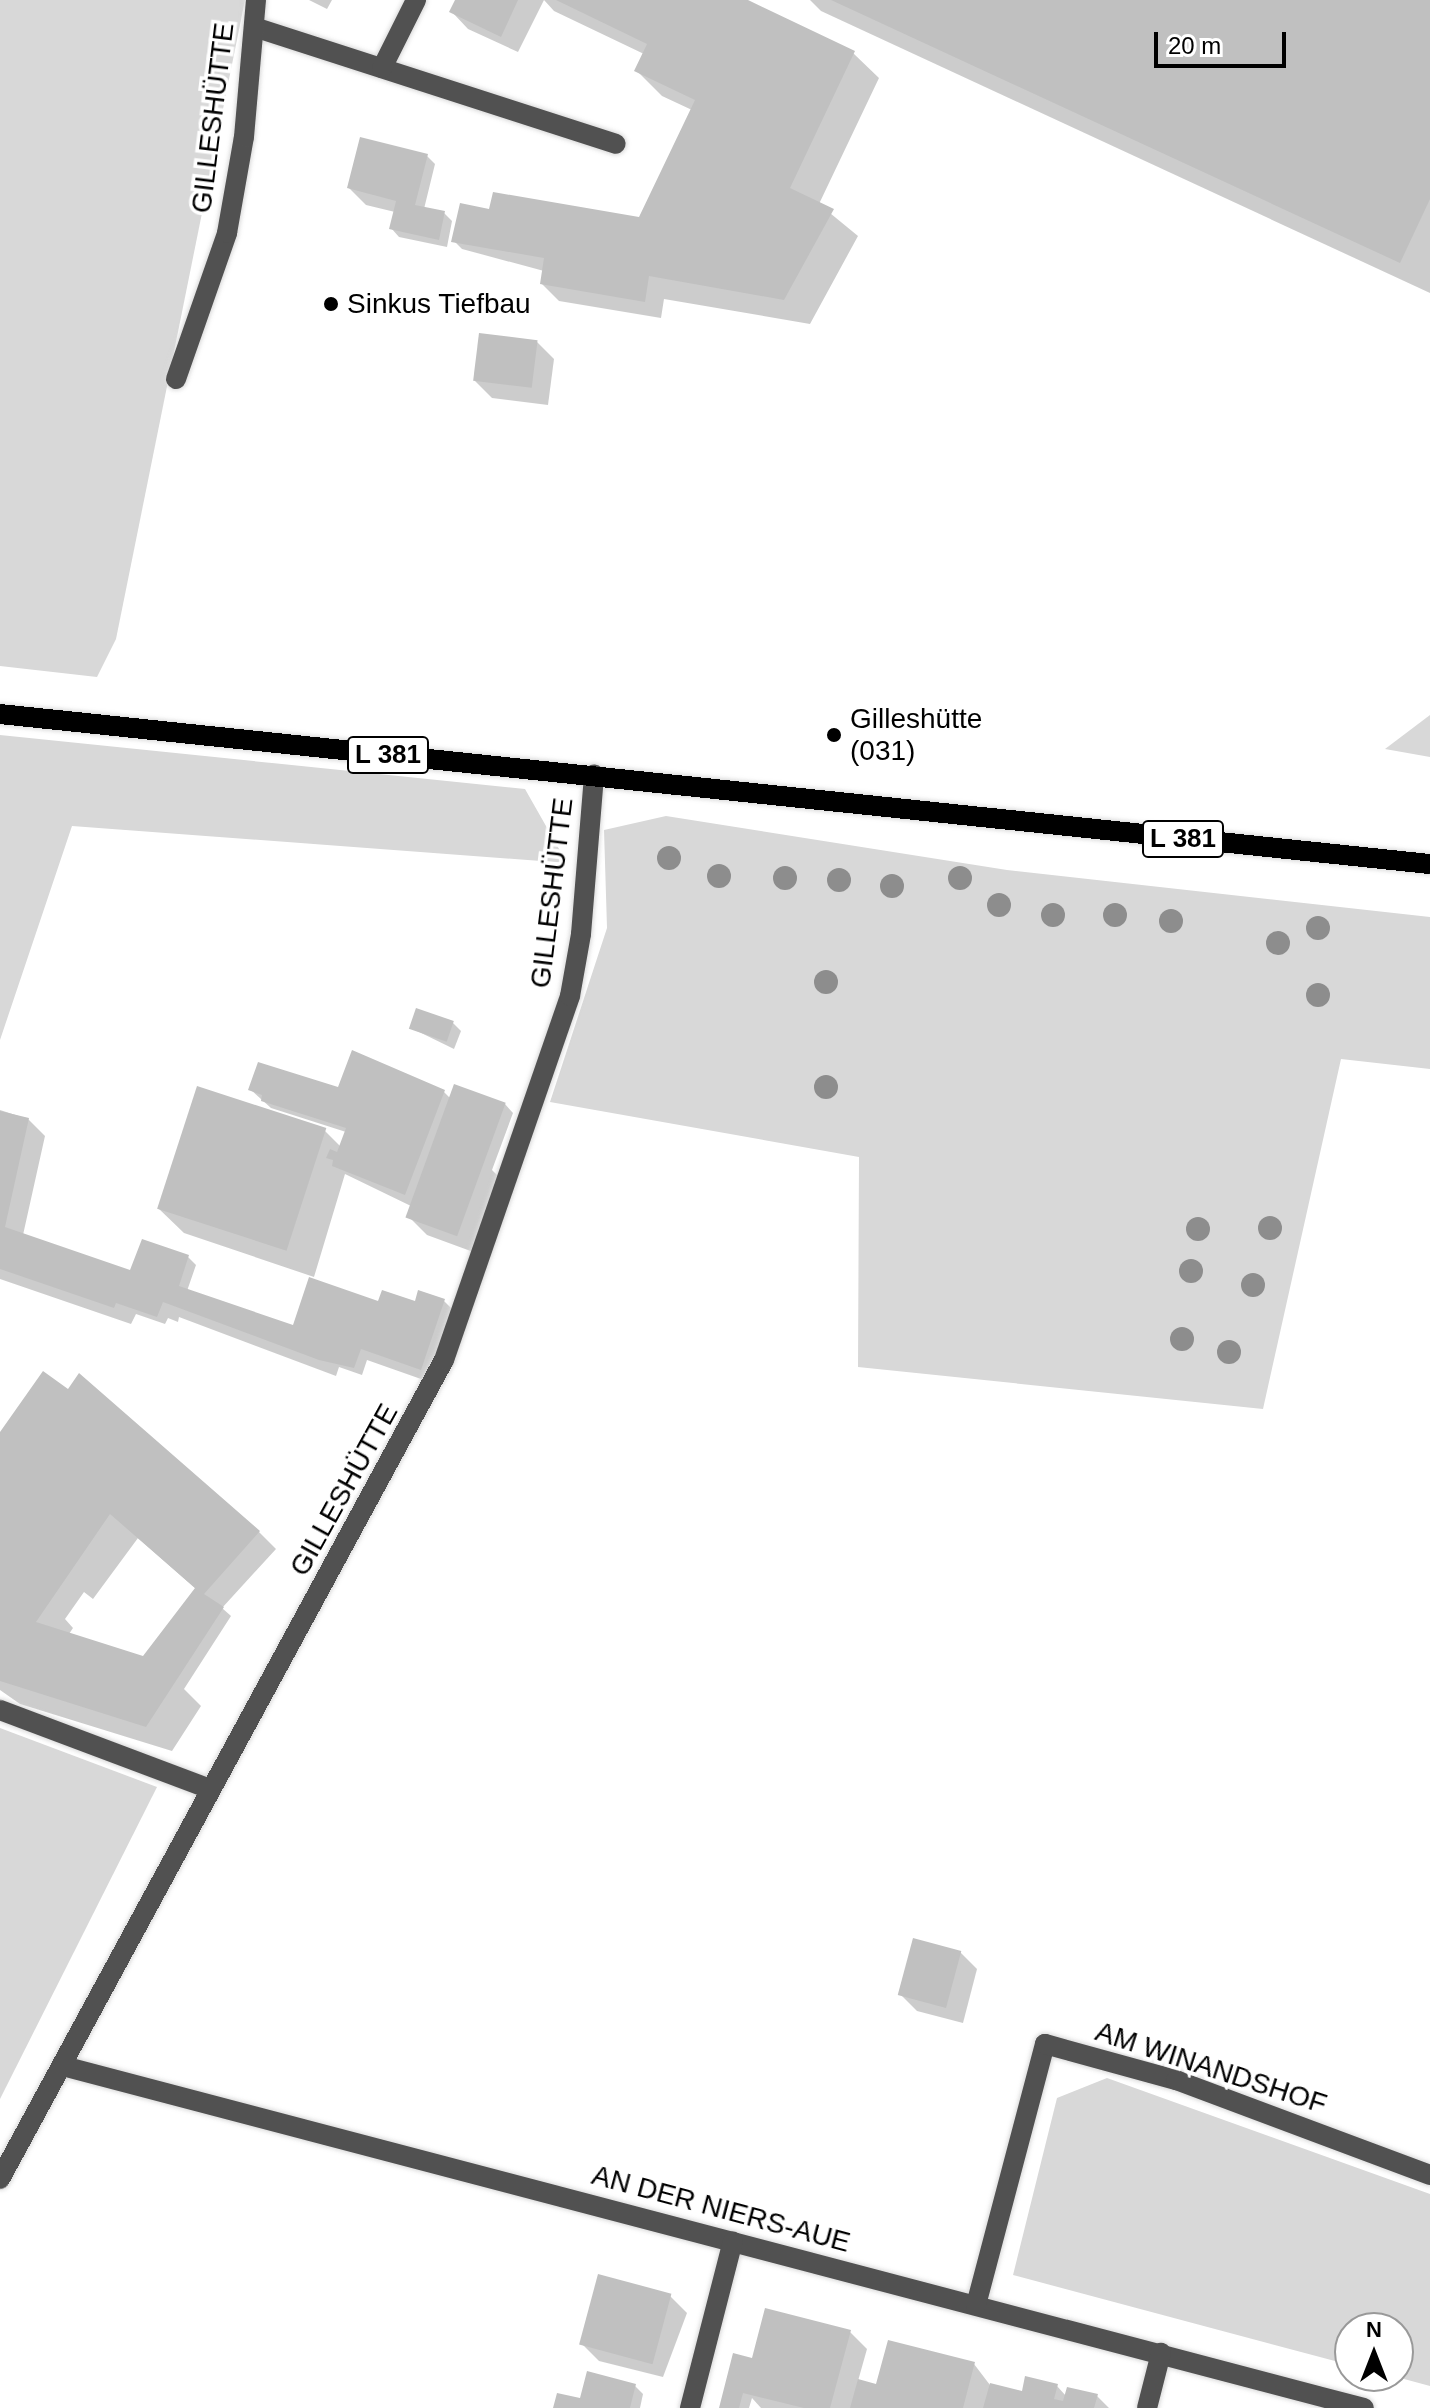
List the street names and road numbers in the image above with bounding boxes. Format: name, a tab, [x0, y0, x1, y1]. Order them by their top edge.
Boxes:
street label: GILLESHÜTTE	[185, 21, 241, 215]
road number: L 381	[346, 733, 430, 777]
street label: GILLESHÜTTE	[524, 796, 580, 990]
road number: L 381	[1141, 817, 1225, 861]
street label: GILLESHÜTTE	[283, 1398, 405, 1582]
street label: AM WINANDSHOF	[1091, 2015, 1331, 2121]
street label: AN DER NIERS-AUE	[588, 2158, 854, 2260]

